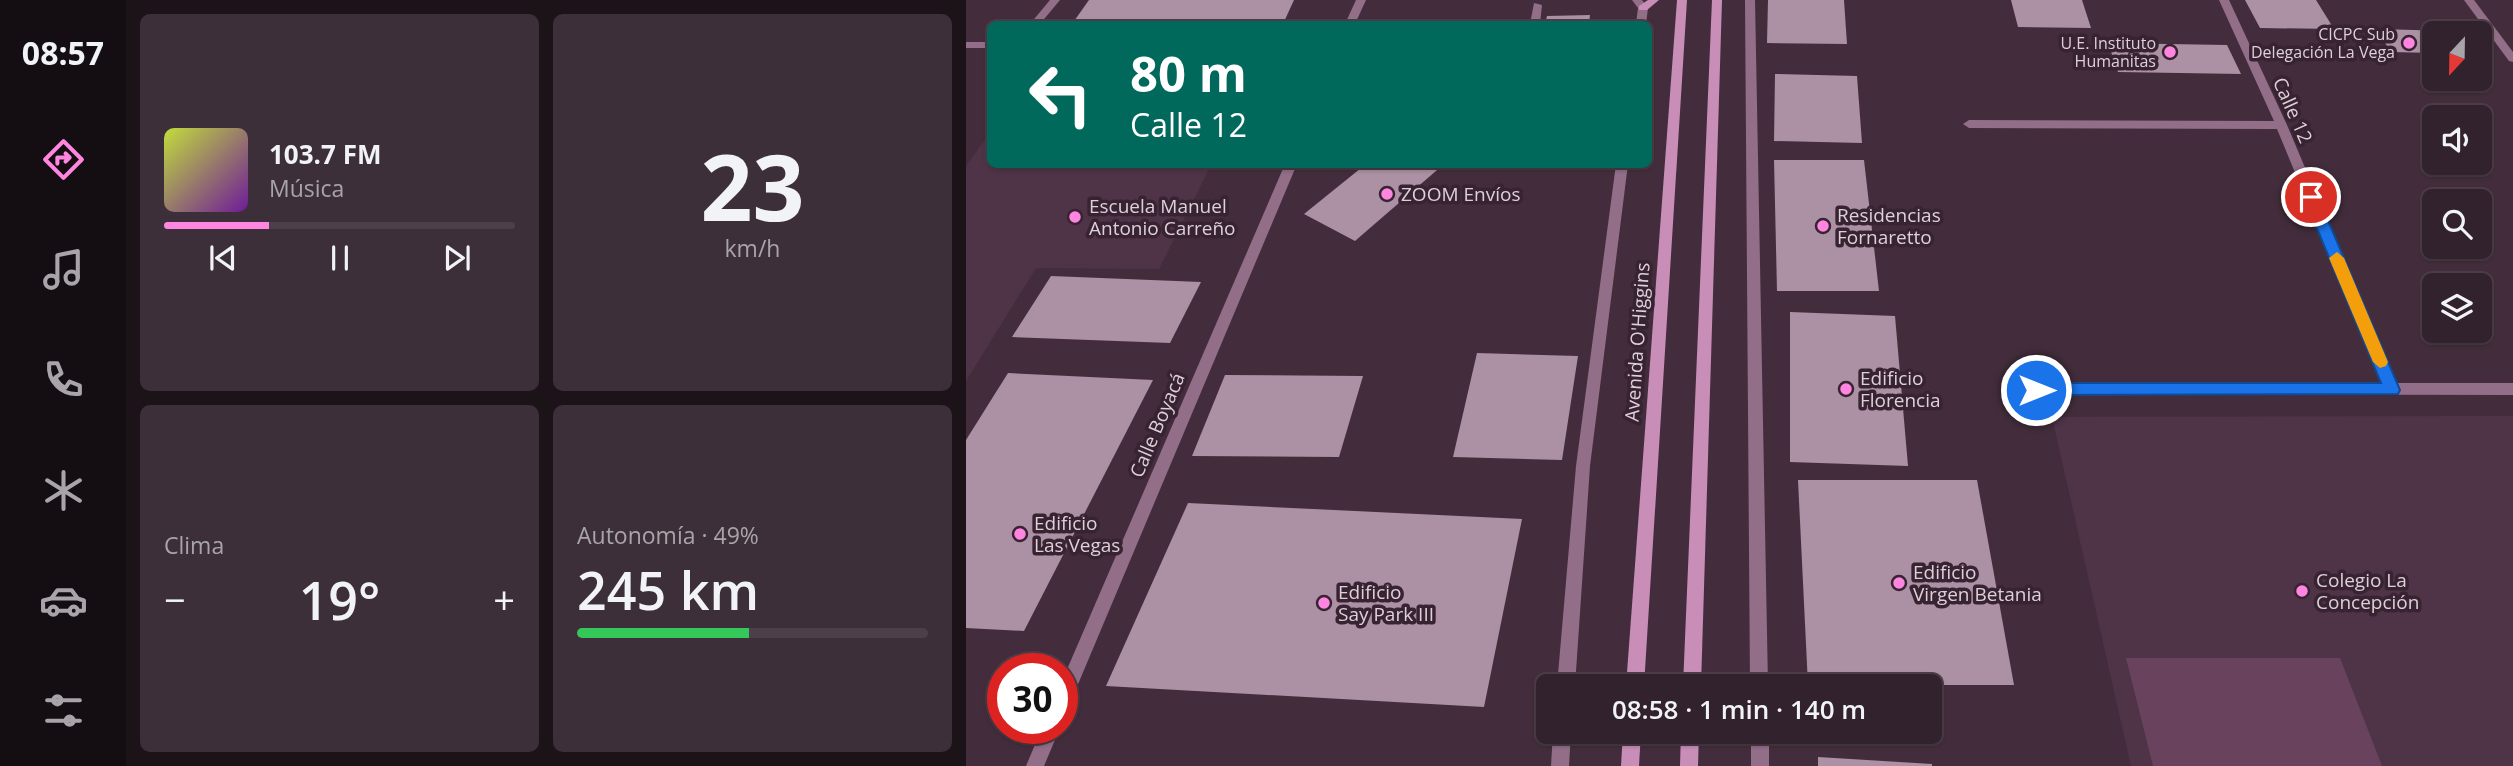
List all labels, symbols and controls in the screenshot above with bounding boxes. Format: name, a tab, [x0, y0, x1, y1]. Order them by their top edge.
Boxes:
north arrow	[2422, 21, 2492, 91]
map controls	[2422, 21, 2492, 343]
place label: CICPC Sub Delegación La Vega	[2251, 23, 2395, 63]
text: 08:57	[22, 31, 104, 74]
place label: U.E. Instituto Humanitas	[2060, 32, 2156, 72]
marker: CICPC Sub Delegación La Vega	[2401, 35, 2417, 51]
text: 80 m	[1130, 40, 1247, 106]
marker: U.E. Instituto Humanitas	[2162, 44, 2178, 60]
icon: left	[1015, 49, 1106, 140]
street label: Calle 12	[2267, 73, 2319, 147]
text: Calle 12	[1130, 103, 1247, 146]
button: sound	[2422, 105, 2492, 175]
text: 23	[700, 124, 805, 248]
icon: directions	[39, 135, 88, 184]
text: 103.7 FM	[269, 136, 381, 172]
pin	[2281, 167, 2341, 227]
text: Música	[269, 172, 344, 204]
icon: arrive	[2292, 178, 2330, 216]
place label: ZOOM Envíos	[1401, 181, 1520, 207]
marker: ZOOM Envíos	[1379, 186, 1395, 202]
button: search	[2422, 189, 2492, 259]
place label: Escuela Manuel Antonio Carreño	[1089, 193, 1236, 241]
place label: Residencias Fornaretto	[1837, 202, 1941, 250]
marker: Escuela Manuel Antonio Carreño	[1067, 209, 1083, 225]
marker: Residencias Fornaretto	[1815, 218, 1831, 234]
text: km/h	[725, 232, 780, 264]
icon: previous	[204, 239, 242, 277]
icon: pause	[321, 239, 359, 277]
icon: next	[438, 239, 476, 277]
icon: music	[39, 245, 88, 294]
street label: Avenida O'Higgins	[1618, 261, 1656, 423]
button: layers	[2422, 273, 2492, 343]
position arrow	[1999, 353, 2073, 427]
icon: phone	[39, 355, 88, 404]
place label: Edificio Florencia	[1860, 365, 1941, 413]
street label: Calle Boyacá	[1123, 369, 1191, 481]
marker: Edificio Florencia	[1838, 381, 1854, 397]
icon: climate	[39, 466, 88, 515]
place label: Edificio Las Vegas	[1034, 510, 1120, 558]
text: Autonomía · 49%	[577, 519, 759, 551]
marker: Edificio Las Vegas	[1012, 526, 1028, 542]
text: Clima	[164, 529, 224, 561]
text: 245 km	[577, 554, 759, 625]
place label: Edificio Virgen Betania	[1913, 559, 2042, 607]
text: 19°	[299, 564, 380, 635]
place label: Colegio La Concepción	[2316, 567, 2419, 615]
text: −	[164, 573, 186, 625]
text: +	[493, 573, 515, 625]
marker: Edificio Virgen Betania	[1891, 575, 1907, 591]
icon: car	[39, 576, 88, 625]
place label: Edificio Say Park III	[1338, 579, 1434, 627]
marker: Colegio La Concepción	[2294, 583, 2310, 599]
marker: Edificio Say Park III	[1316, 595, 1332, 611]
speed limit sign: 30	[987, 653, 1078, 744]
icon: filters	[39, 686, 88, 735]
text: 08:58 · 1 min · 140 m	[1612, 691, 1866, 727]

